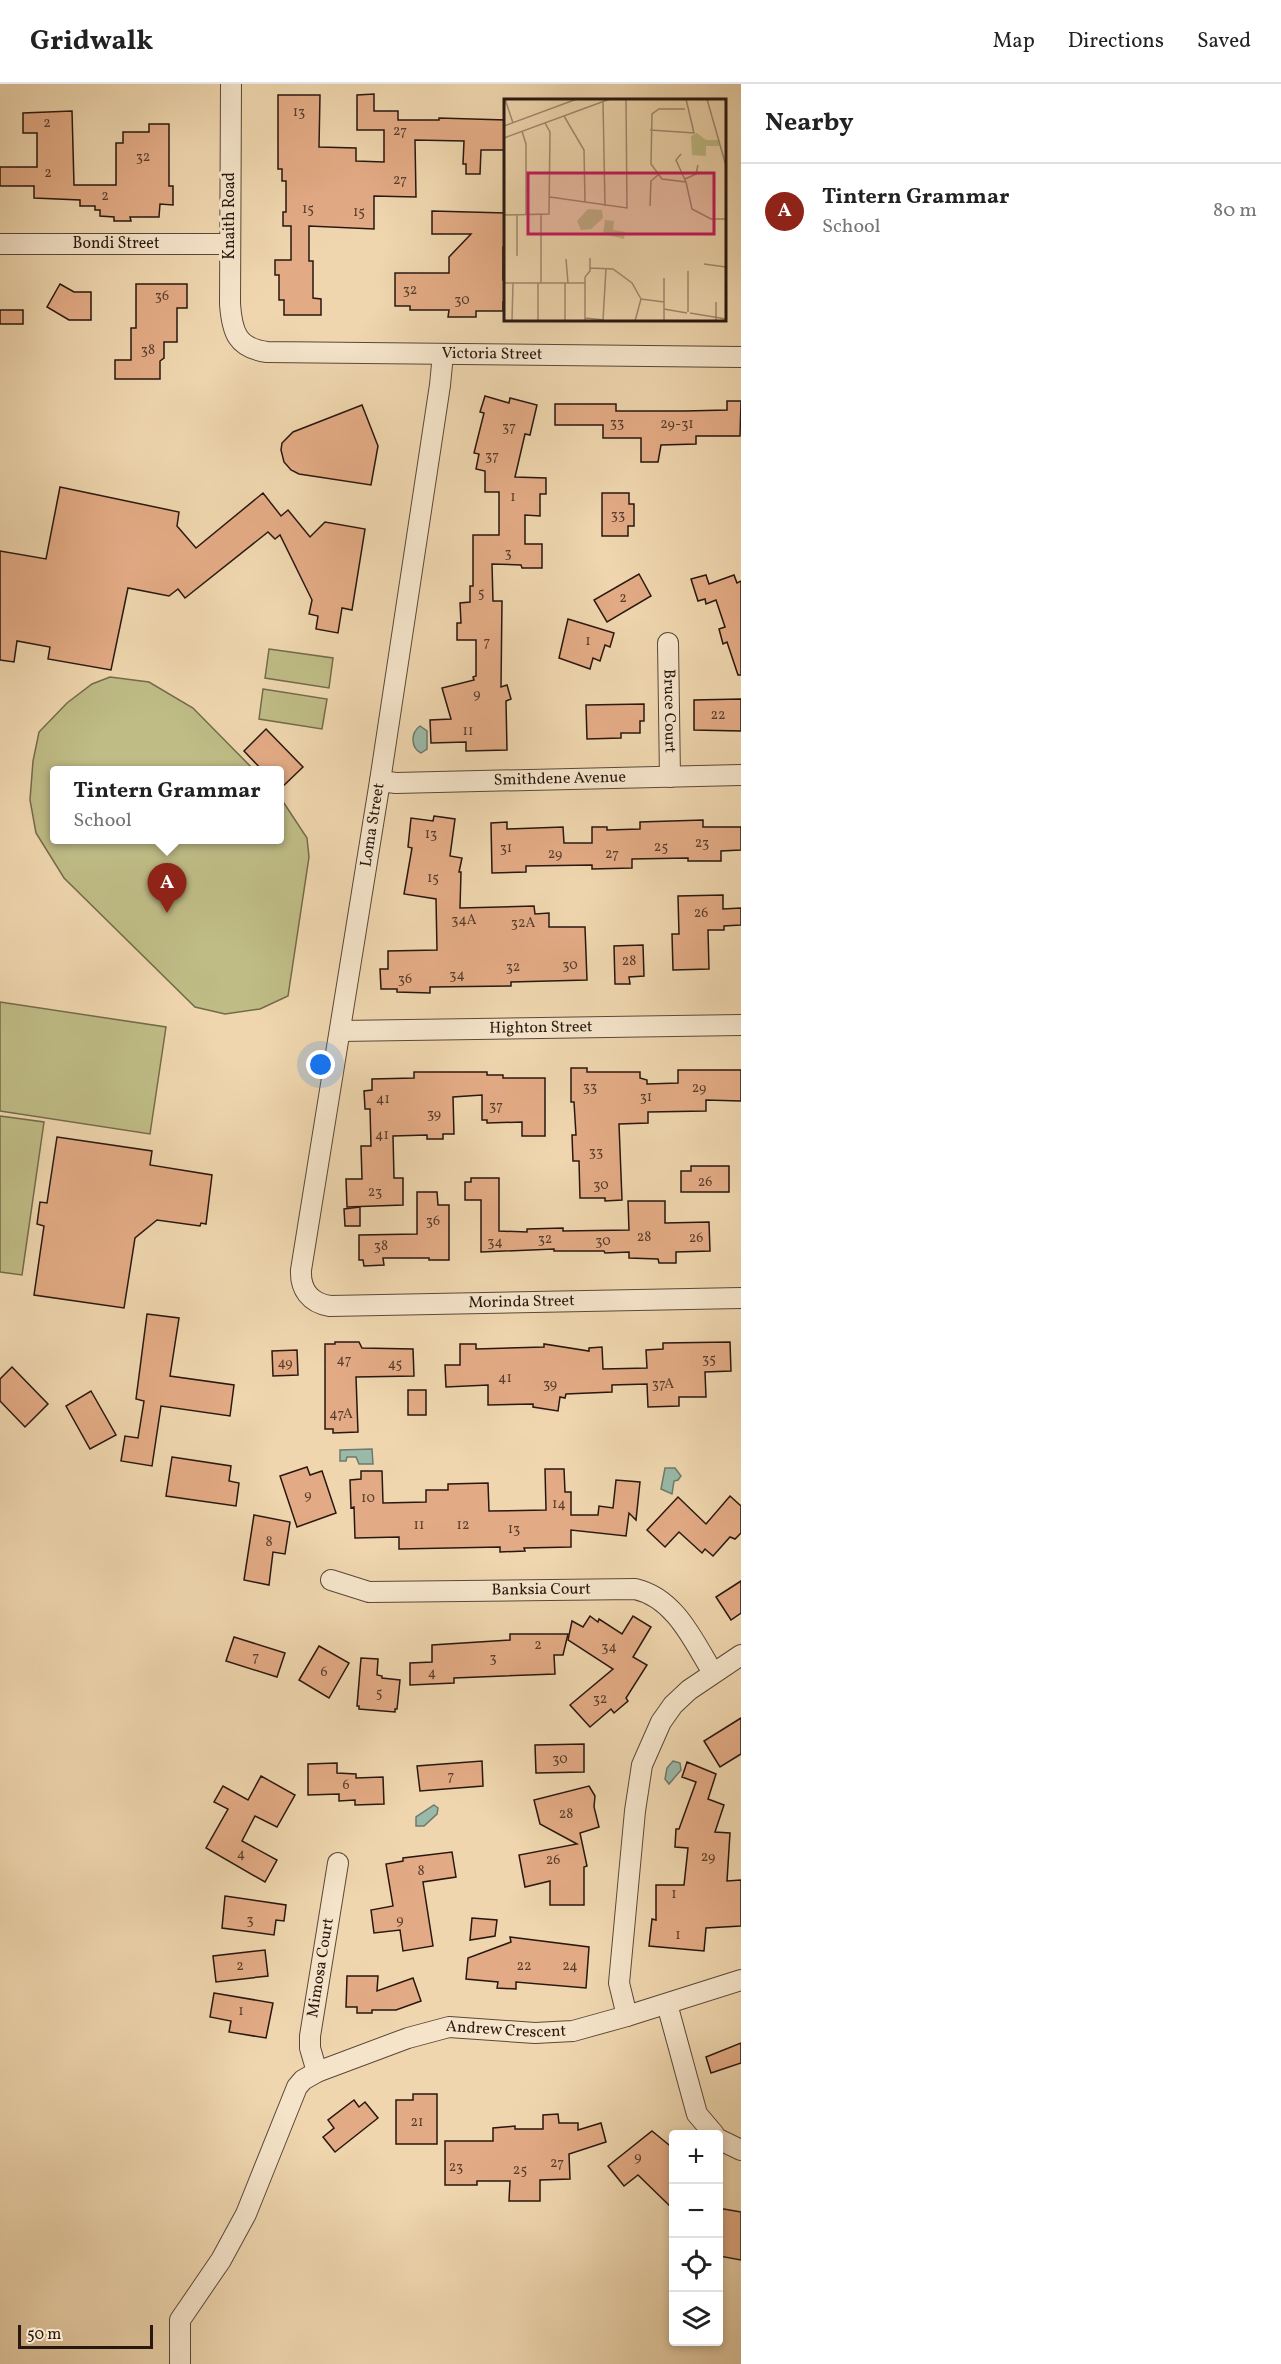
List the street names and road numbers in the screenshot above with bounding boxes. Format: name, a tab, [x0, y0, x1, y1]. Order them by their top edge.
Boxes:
street label: Knaith Road	[219, 172, 241, 260]
street label: Bondi Street	[72, 233, 160, 255]
street label: Victoria Street	[441, 343, 543, 366]
street label: Bruce Court	[657, 669, 681, 754]
street label: Smithdene Avenue	[493, 767, 626, 792]
street label: Loma Street	[356, 781, 391, 869]
street label: Highton Street	[489, 1016, 593, 1040]
street label: Morinda Street	[468, 1290, 575, 1314]
street label: Banksia Court	[491, 1578, 591, 1602]
street label: Mimosa Court	[302, 1916, 340, 2019]
street label: Andrew Crescent	[445, 2016, 567, 2044]

